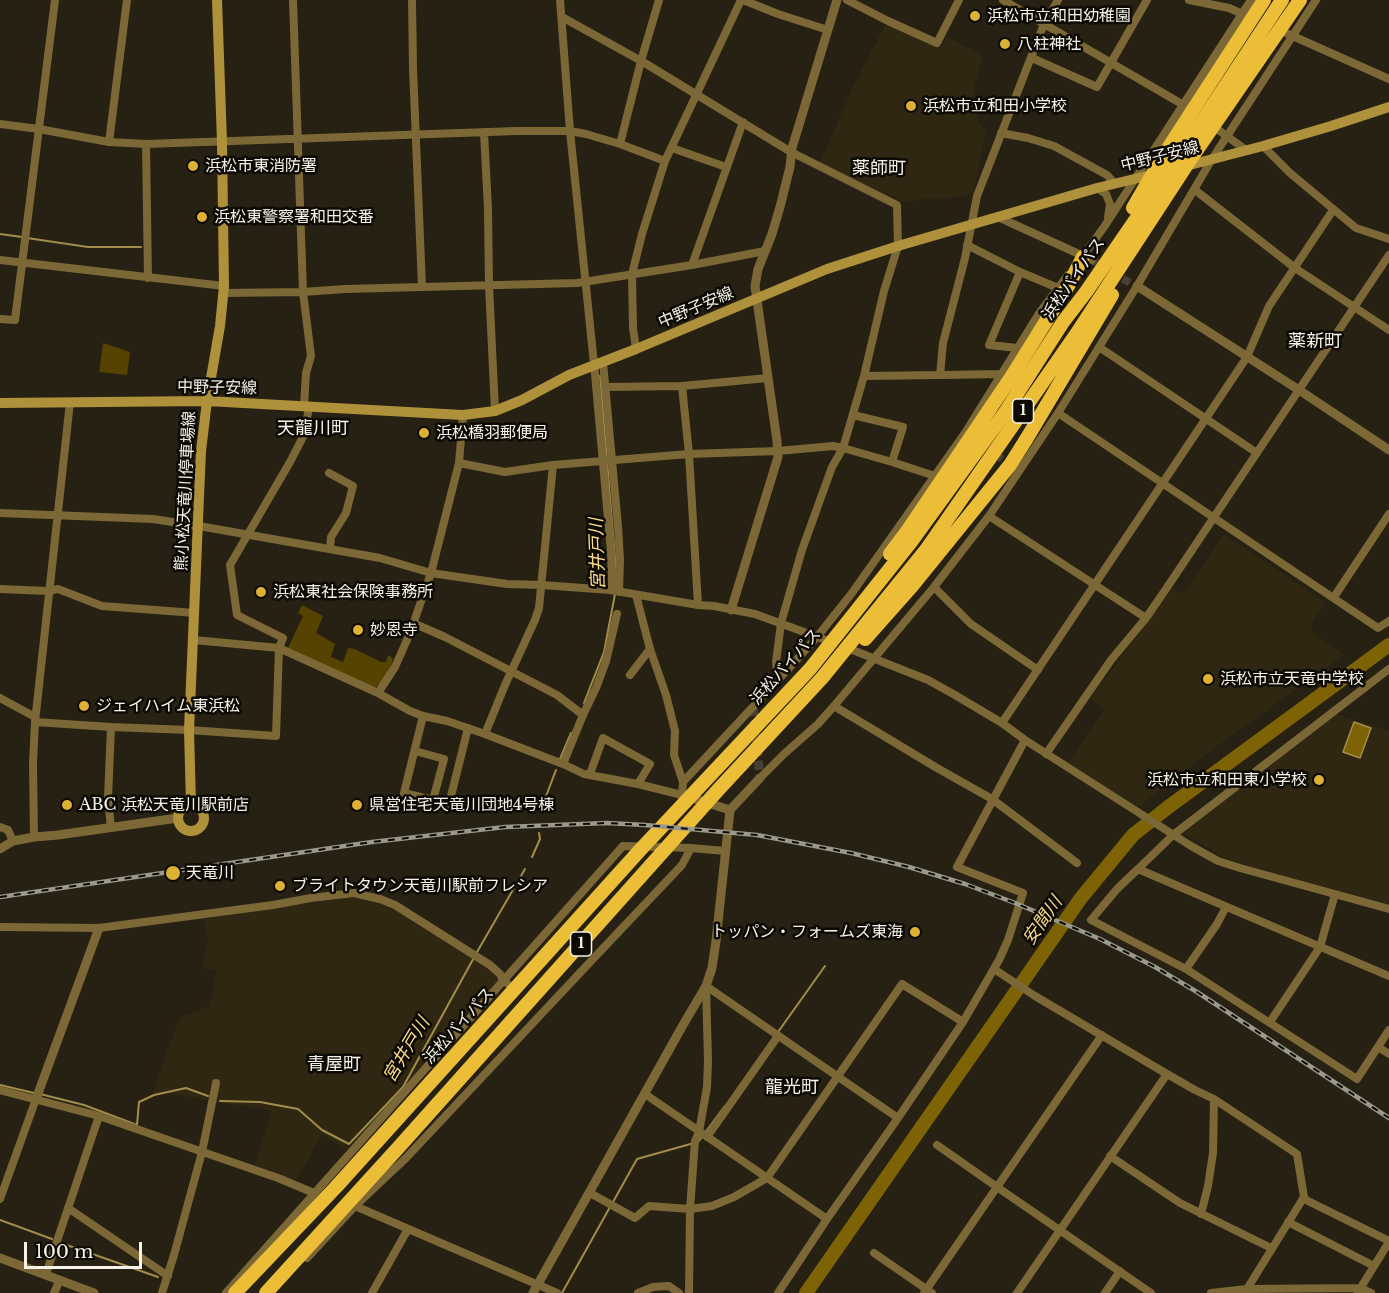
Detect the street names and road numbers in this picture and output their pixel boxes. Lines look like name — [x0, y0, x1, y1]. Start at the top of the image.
street label: 中野子安線 — [1119, 138, 1201, 176]
street label: 浜松バイパス — [1039, 234, 1109, 324]
street label: 中野子安線 — [655, 284, 737, 332]
street label: 中野子安線 — [177, 378, 257, 398]
road number: 1 — [1012, 399, 1034, 423]
street label: 熊小松天竜川停車場線 — [172, 411, 200, 571]
street label: 浜松バイパス — [747, 625, 825, 709]
road number: 1 — [570, 932, 592, 956]
street label: 浜松バイパス — [420, 984, 498, 1068]

